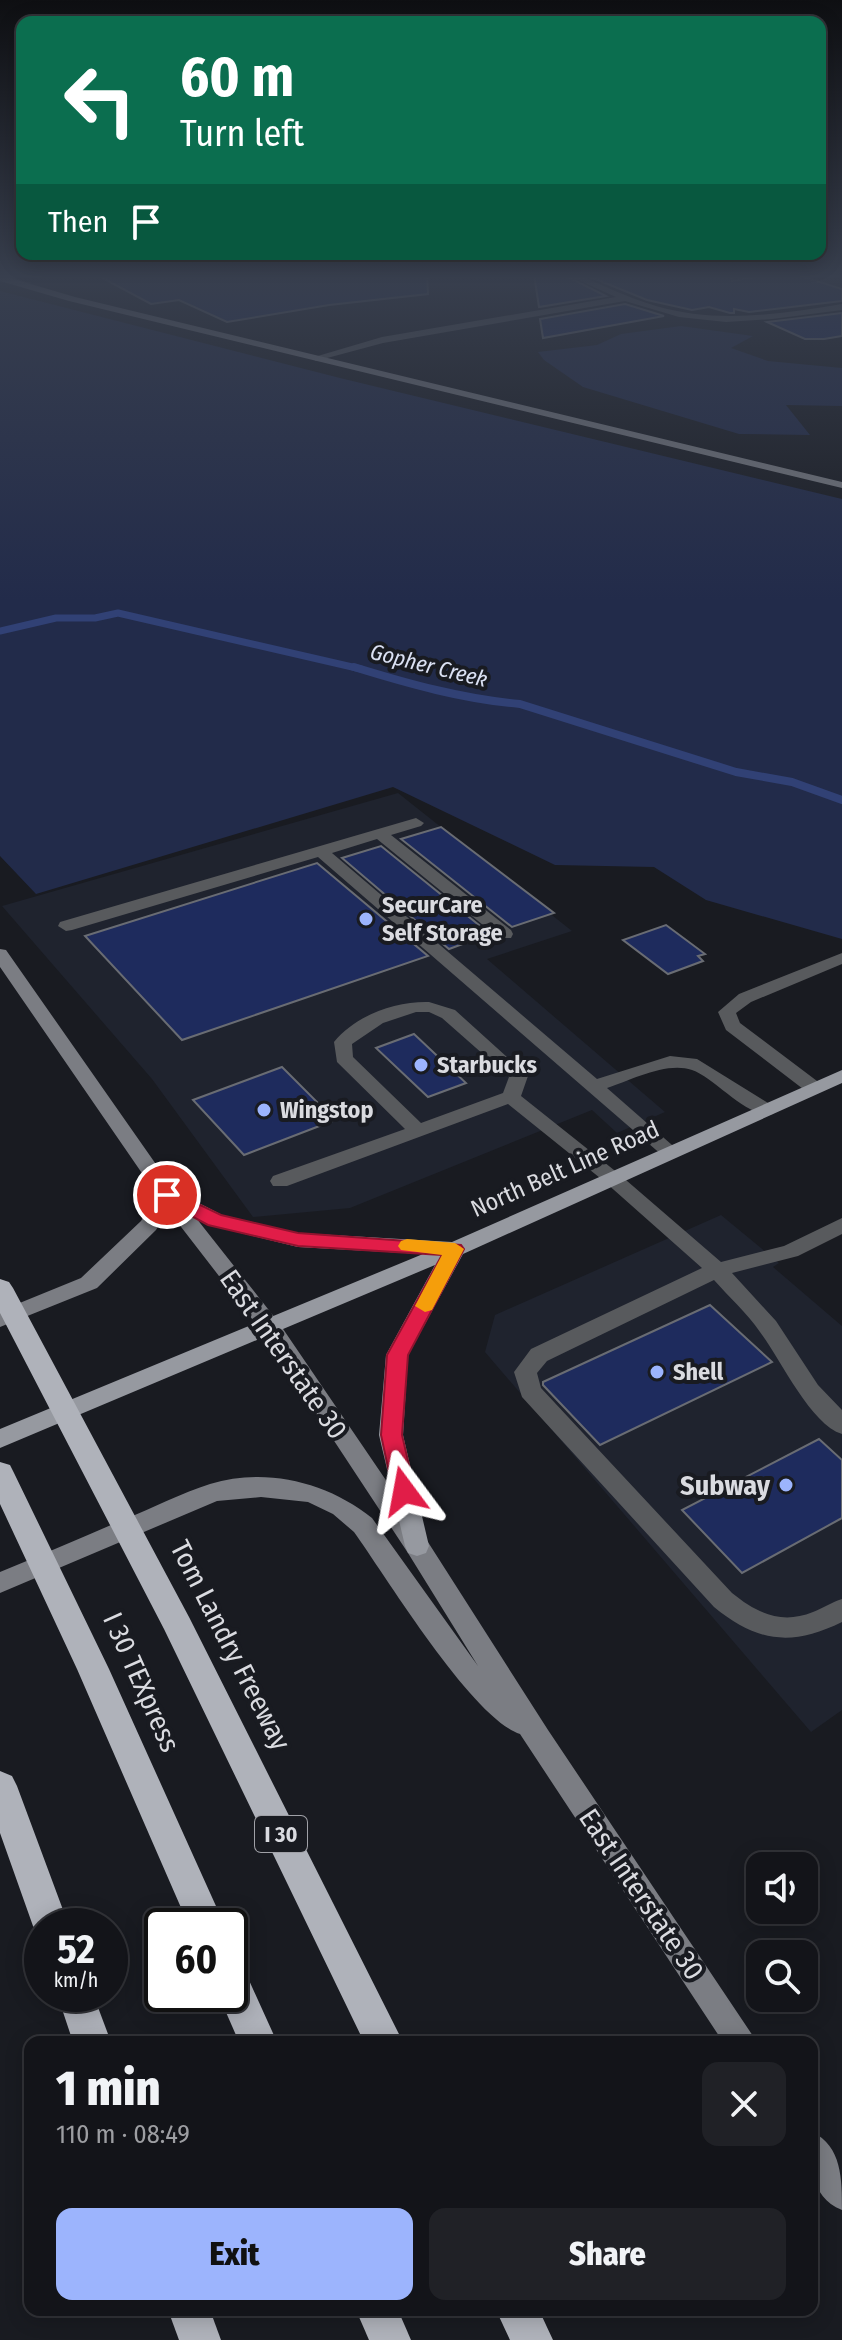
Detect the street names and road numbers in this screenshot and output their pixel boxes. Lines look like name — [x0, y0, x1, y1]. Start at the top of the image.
street label: North Belt Line Road — [467, 1115, 663, 1223]
street label: East Interstate 30 — [213, 1263, 354, 1445]
street label: Tom Landry Freeway — [164, 1535, 298, 1756]
street label: I 30 TEXpress — [96, 1608, 187, 1757]
street label: East Interstate 30 — [572, 1803, 711, 1986]
road number: I 30 — [255, 1816, 307, 1852]

